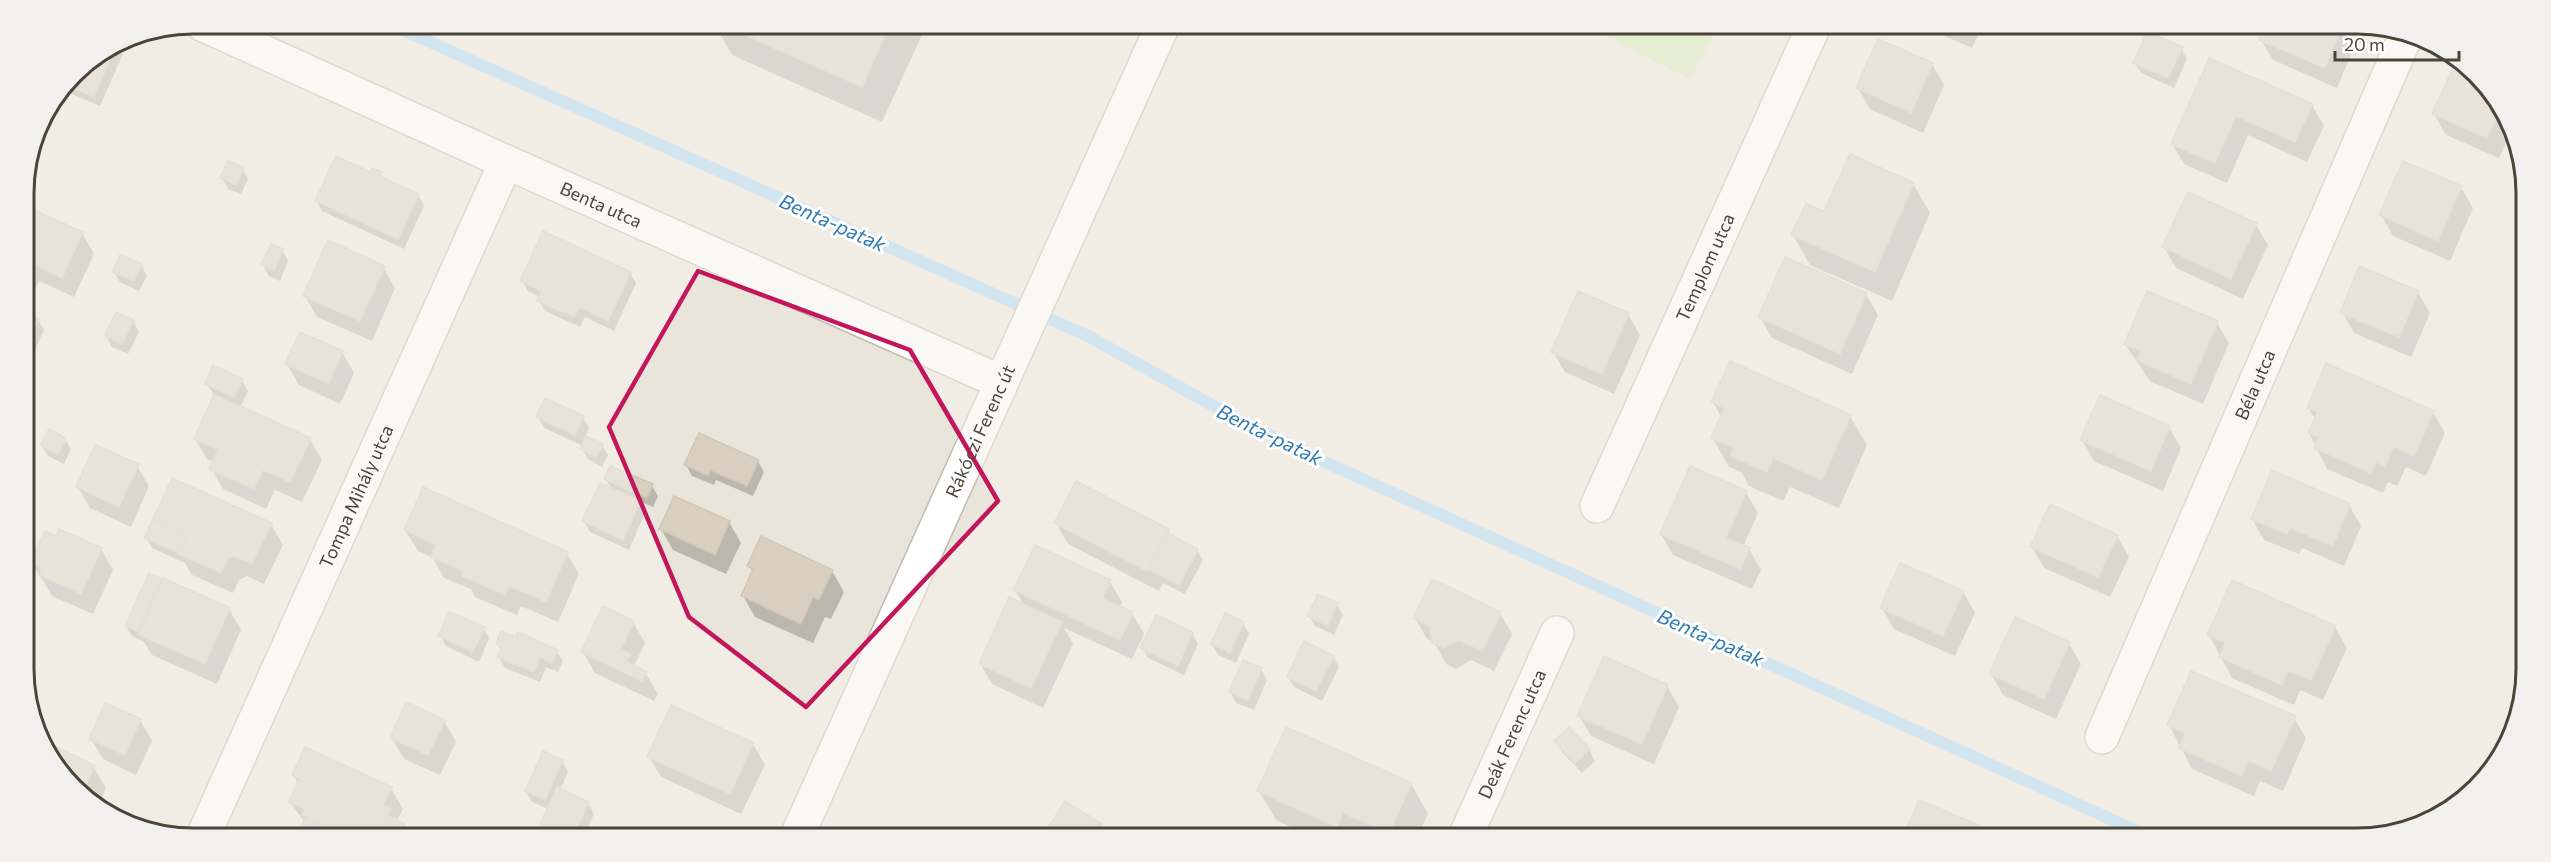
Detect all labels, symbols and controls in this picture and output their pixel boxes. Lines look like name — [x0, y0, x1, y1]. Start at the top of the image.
scale bar — [2335, 24, 2460, 62]
text: 20 m — [2344, 33, 2385, 55]
street label: Benta utca — [557, 177, 646, 232]
water label: Benta-patak — [776, 188, 891, 257]
street label: Templom utca — [1671, 210, 1739, 325]
street label: Béla utca — [2230, 346, 2279, 423]
street label: Rákóczi Ferenc út — [940, 361, 1019, 501]
water label: Benta-patak — [1214, 398, 1327, 470]
street label: Tompa Mihály utca — [314, 421, 398, 571]
water label: Benta-patak — [1654, 603, 1769, 672]
street label: Deák Ferenc utca — [1473, 666, 1550, 802]

